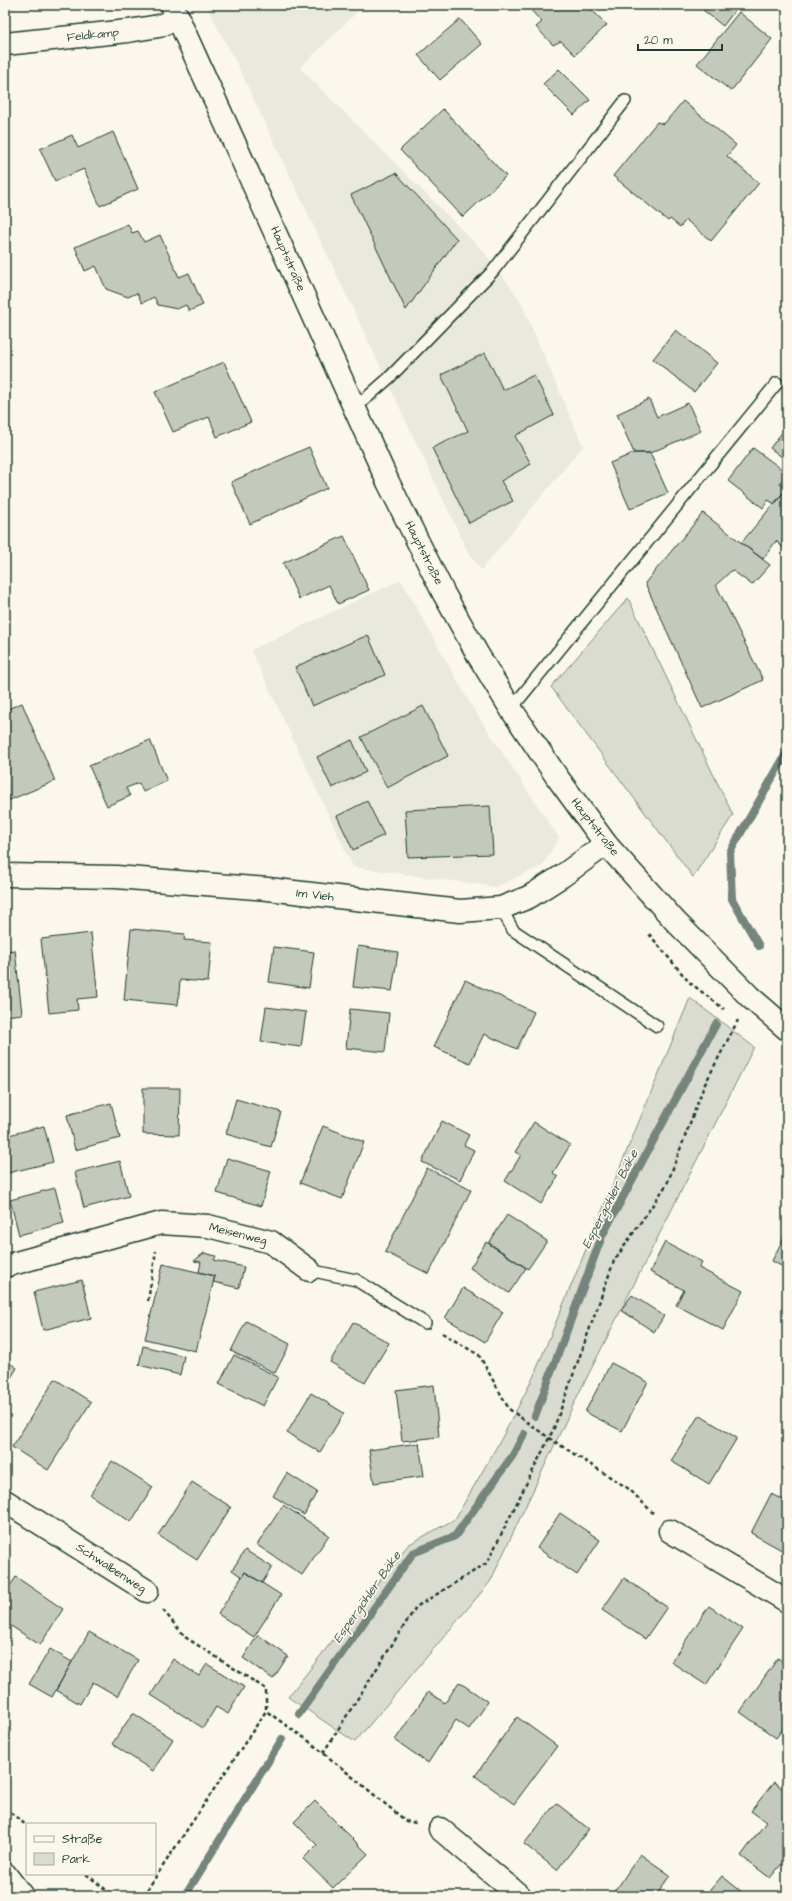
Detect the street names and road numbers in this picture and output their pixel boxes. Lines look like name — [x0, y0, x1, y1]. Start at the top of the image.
street label: Feldkamp — [66, 24, 120, 46]
street label: Hauptstraße — [266, 224, 310, 295]
street label: Hauptstraße — [401, 518, 448, 588]
street label: Hauptstraße — [567, 794, 623, 860]
street label: Im Vieh — [295, 884, 335, 906]
street label: Meisenweg — [207, 1219, 269, 1250]
street label: Schwalbenweg — [72, 1539, 149, 1598]

